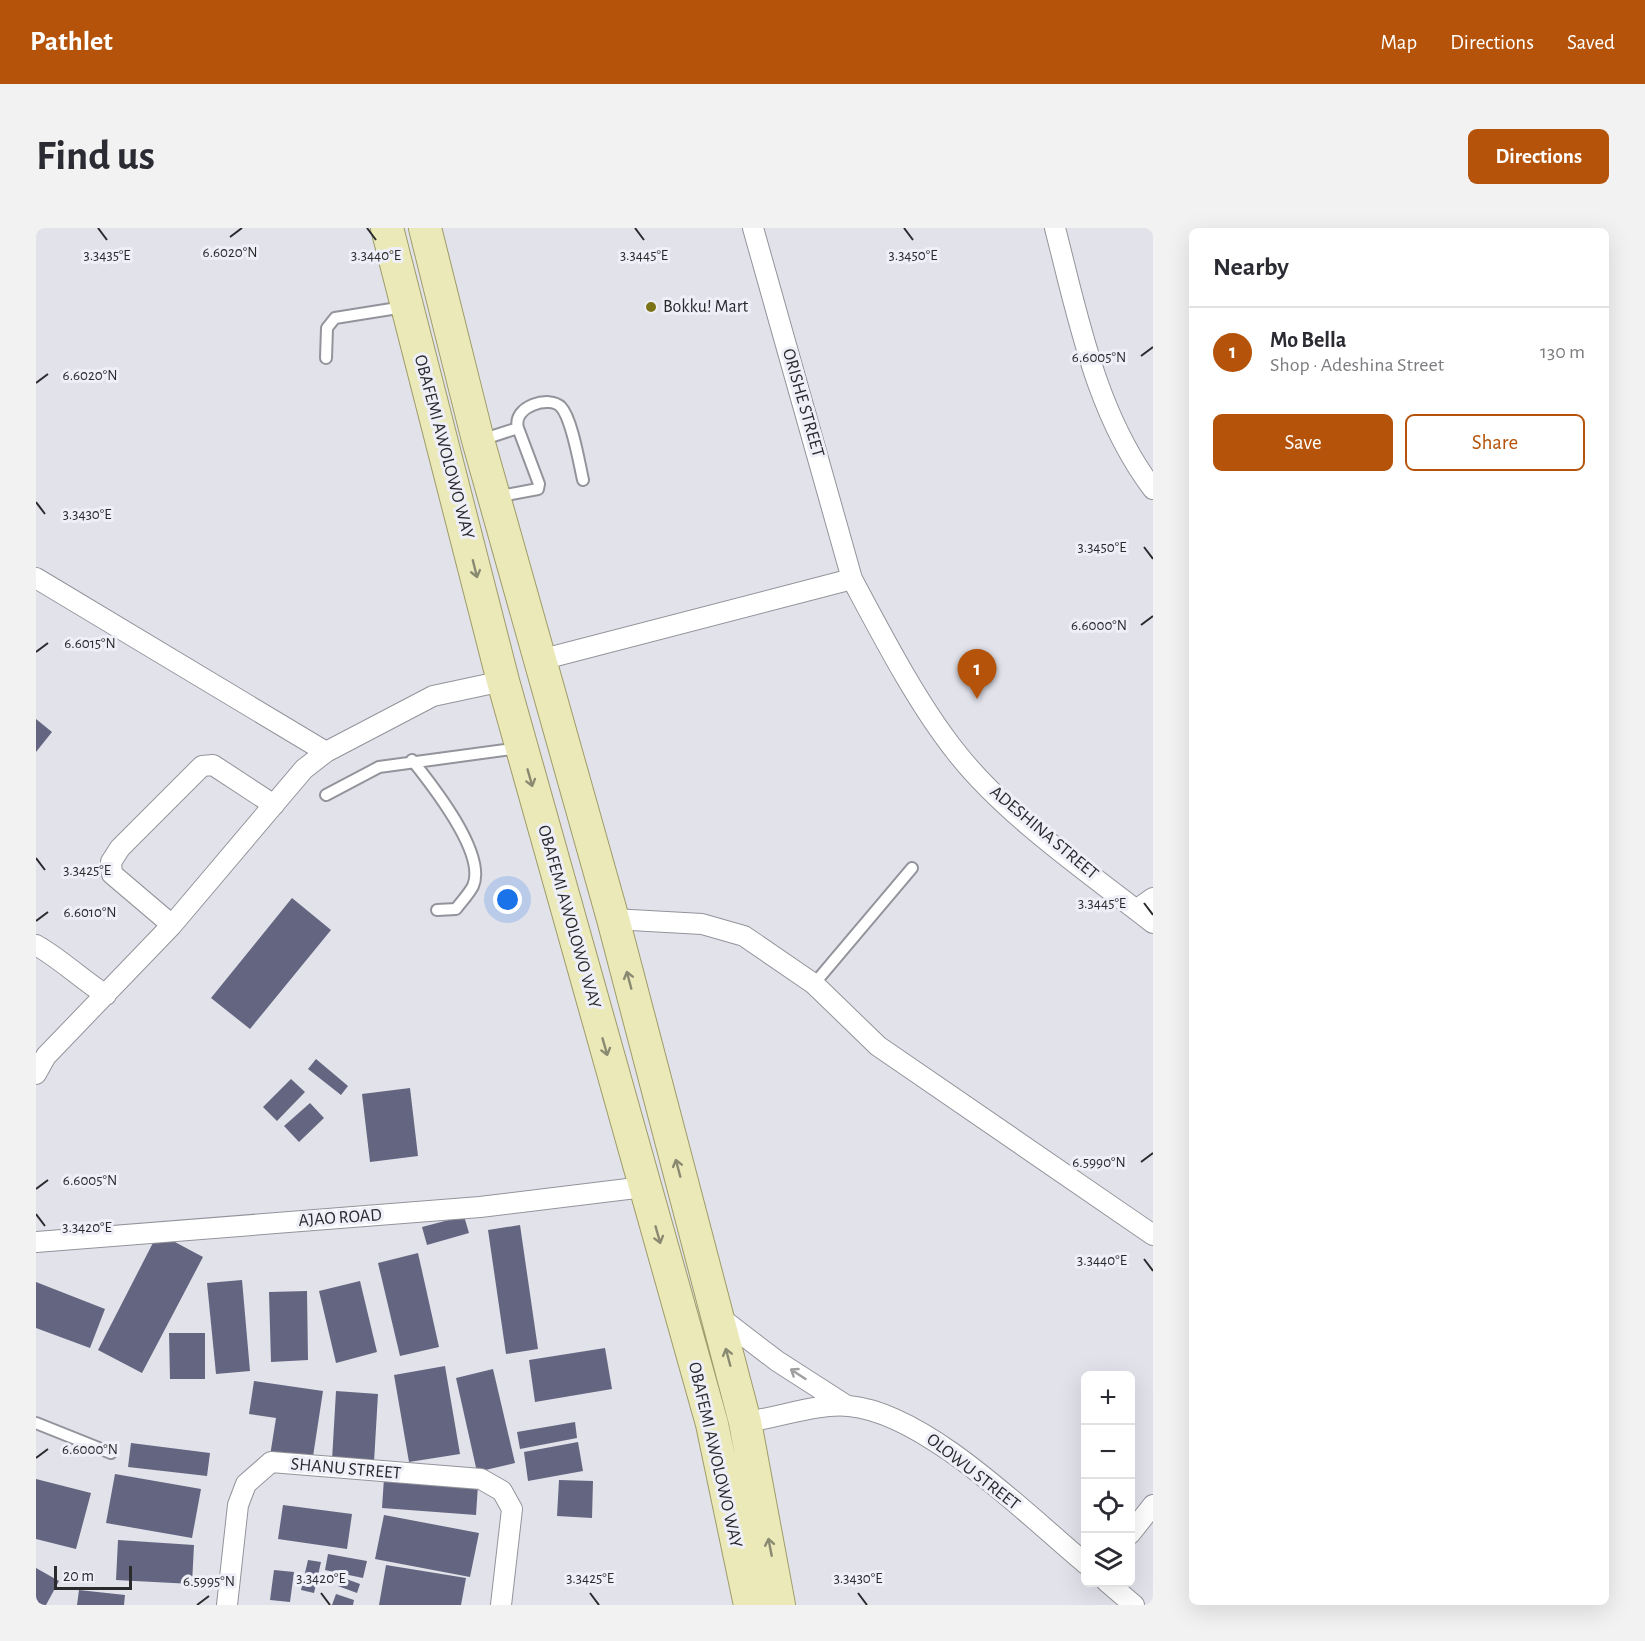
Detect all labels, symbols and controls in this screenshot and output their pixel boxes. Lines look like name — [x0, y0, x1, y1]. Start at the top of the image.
text: Pathlet — [30, 28, 113, 56]
text: Map — [1381, 32, 1417, 53]
text: Directions — [1450, 32, 1534, 53]
text: Saved — [1567, 32, 1615, 53]
button: Directions — [1468, 129, 1609, 184]
text: Find us — [36, 135, 155, 177]
text: 6.6020°N — [203, 245, 257, 260]
text: 3.3435°E — [83, 248, 131, 263]
text: 3.3440°E — [351, 248, 401, 263]
text: 3.3445°E — [620, 248, 668, 263]
text: 3.3450°E — [889, 248, 937, 263]
text: Nearby — [1213, 254, 1289, 280]
place label: Bokku! Mart — [663, 298, 748, 316]
marker: Bokku! Mart — [644, 300, 658, 314]
text: Mo Bella — [1270, 329, 1346, 351]
text: 1 — [1229, 342, 1236, 362]
text: 130 m — [1540, 342, 1585, 362]
street label: ORISHE STREET — [779, 347, 827, 459]
text: 6.6005°N — [1072, 350, 1126, 365]
street label: OBAFEMI AWOLOWO WAY — [411, 353, 477, 542]
text: Shop · Adeshina Street — [1270, 355, 1444, 375]
text: 6.6020°N — [63, 368, 117, 383]
button: Save — [1213, 414, 1393, 471]
button: Share — [1405, 414, 1585, 471]
text: 3.3430°E — [63, 507, 111, 522]
text: 3.3450°E — [1078, 540, 1126, 555]
one-way arrow — [470, 559, 482, 578]
text: 6.6000°N — [1071, 618, 1127, 633]
text: 6.6015°N — [64, 636, 116, 651]
pin: 1 — [958, 650, 996, 699]
one-way arrow — [525, 768, 537, 787]
street label: ADESHINA STREET — [986, 783, 1102, 883]
street label: OBAFEMI AWOLOWO WAY — [534, 823, 604, 1011]
text: 3.3425°E — [63, 863, 111, 878]
your location — [493, 885, 522, 914]
text: 3.3445°E — [1078, 896, 1126, 911]
text: 6.6010°N — [63, 905, 117, 920]
one-way arrow — [623, 971, 634, 990]
one-way arrow — [600, 1037, 611, 1056]
text: 6.5990°N — [1072, 1155, 1126, 1170]
one-way arrow — [672, 1159, 684, 1178]
text: 6.6005°N — [63, 1173, 117, 1188]
street label: AJAO ROAD — [298, 1206, 382, 1230]
text: 3.3420°E — [62, 1220, 112, 1235]
one-way arrow — [652, 1225, 664, 1244]
text: 3.3440°E — [1077, 1253, 1127, 1268]
one-way arrow — [721, 1348, 733, 1367]
street label: OBAFEMI AWOLOWO WAY — [685, 1360, 745, 1550]
one-way arrow — [790, 1368, 807, 1380]
map controls — [1081, 1371, 1135, 1587]
button: + — [1081, 1371, 1135, 1425]
button: − — [1081, 1425, 1135, 1479]
street label: OLOWU STREET — [923, 1430, 1023, 1514]
text: 6.6000°N — [62, 1442, 118, 1457]
street label: SHANU STREET — [290, 1455, 402, 1483]
button: locate — [1081, 1479, 1135, 1533]
button: layers — [1081, 1533, 1135, 1587]
one-way arrow — [764, 1538, 775, 1558]
scale bar — [54, 1563, 132, 1590]
text: 20 m — [63, 1568, 94, 1584]
text: 3.3420°E — [296, 1571, 346, 1586]
text: 3.3425°E — [566, 1571, 614, 1586]
text: 3.3430°E — [834, 1571, 882, 1586]
text: 6.5995°N — [183, 1574, 235, 1589]

